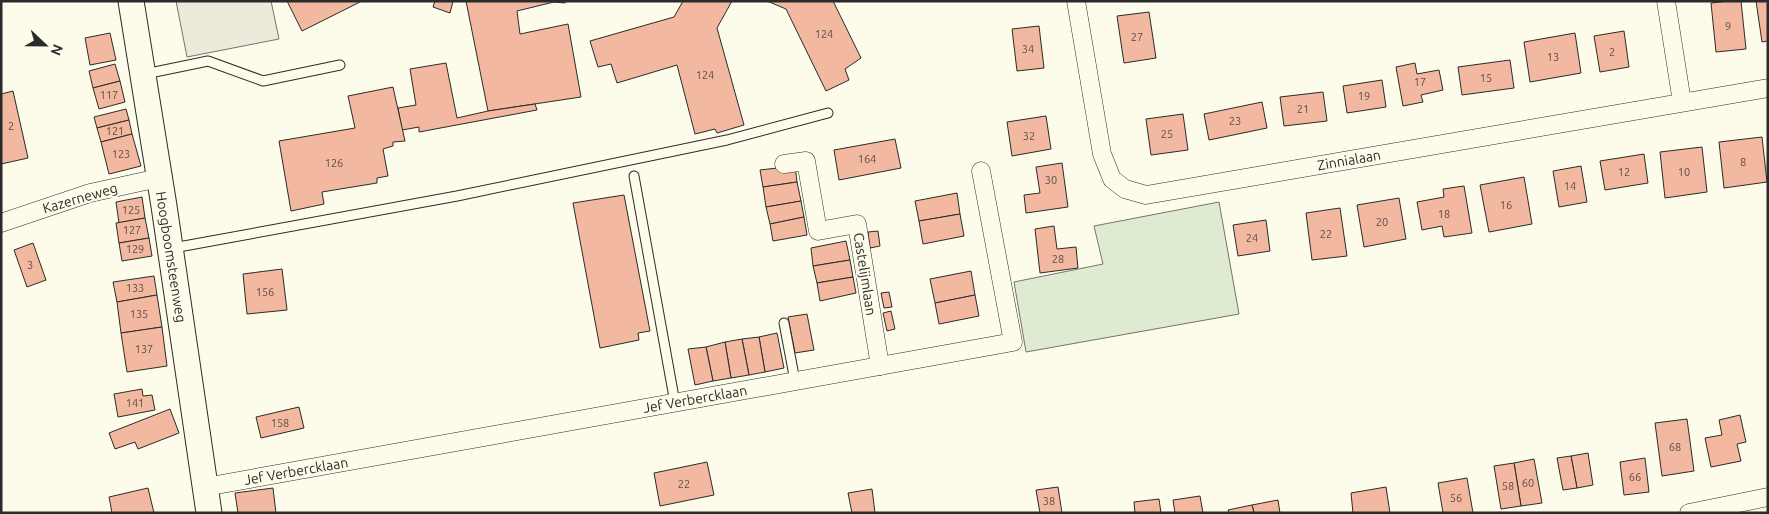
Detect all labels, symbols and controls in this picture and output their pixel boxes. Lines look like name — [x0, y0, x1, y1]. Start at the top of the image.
north arrow — [20, 20, 70, 70]
house number: 9 — [1725, 20, 1731, 32]
house number: 124 — [815, 28, 833, 40]
house number: 27 — [1131, 31, 1143, 43]
text: N — [48, 42, 66, 58]
house number: 34 — [1022, 43, 1034, 55]
house number: 2 — [1609, 46, 1615, 58]
house number: 13 — [1547, 51, 1559, 63]
house number: 124 — [696, 69, 714, 81]
house number: 15 — [1480, 72, 1492, 84]
house number: 17 — [1414, 76, 1426, 88]
house number: 117 — [100, 89, 118, 101]
house number: 19 — [1358, 90, 1370, 102]
house number: 21 — [1297, 103, 1309, 115]
house number: 23 — [1229, 115, 1241, 127]
house number: 2 — [8, 120, 14, 132]
house number: 121 — [106, 125, 124, 137]
house number: 25 — [1161, 128, 1173, 140]
house number: 32 — [1023, 130, 1035, 142]
street label: Zinnialaan — [1316, 147, 1382, 173]
house number: 123 — [112, 148, 130, 160]
house number: 164 — [858, 153, 876, 165]
house number: 8 — [1740, 156, 1746, 168]
house number: 126 — [325, 157, 343, 169]
house number: 12 — [1618, 166, 1630, 178]
house number: 10 — [1678, 166, 1690, 178]
house number: 30 — [1045, 174, 1057, 186]
street label: Kazerneweg — [41, 180, 119, 216]
house number: 14 — [1564, 180, 1576, 192]
street label: Hoogboomsteenweg — [153, 190, 189, 324]
house number: 16 — [1500, 199, 1512, 211]
house number: 125 — [122, 204, 140, 216]
house number: 18 — [1438, 208, 1450, 220]
house number: 20 — [1376, 216, 1388, 228]
house number: 127 — [123, 224, 141, 236]
house number: 22 — [1320, 228, 1332, 240]
street label: Castelijmlaan — [851, 231, 879, 317]
house number: 24 — [1246, 232, 1258, 244]
house number: 129 — [126, 243, 144, 255]
house number: 28 — [1052, 253, 1064, 265]
house number: 3 — [27, 259, 33, 271]
house number: 133 — [126, 282, 144, 294]
house number: 156 — [256, 286, 274, 298]
house number: 135 — [130, 308, 148, 320]
house number: 137 — [135, 343, 153, 355]
street label: Jef Verbercklaan — [642, 382, 748, 416]
house number: 141 — [126, 397, 144, 409]
house number: 158 — [271, 417, 289, 429]
house number: 68 — [1669, 441, 1681, 453]
street label: Jef Verbercklaan — [243, 454, 349, 488]
house number: 66 — [1629, 471, 1641, 483]
house number: 60 — [1522, 477, 1534, 489]
house number: 22 — [678, 478, 690, 490]
house number: 58 — [1502, 480, 1514, 492]
house number: 56 — [1450, 492, 1462, 504]
house number: 38 — [1043, 495, 1055, 507]

